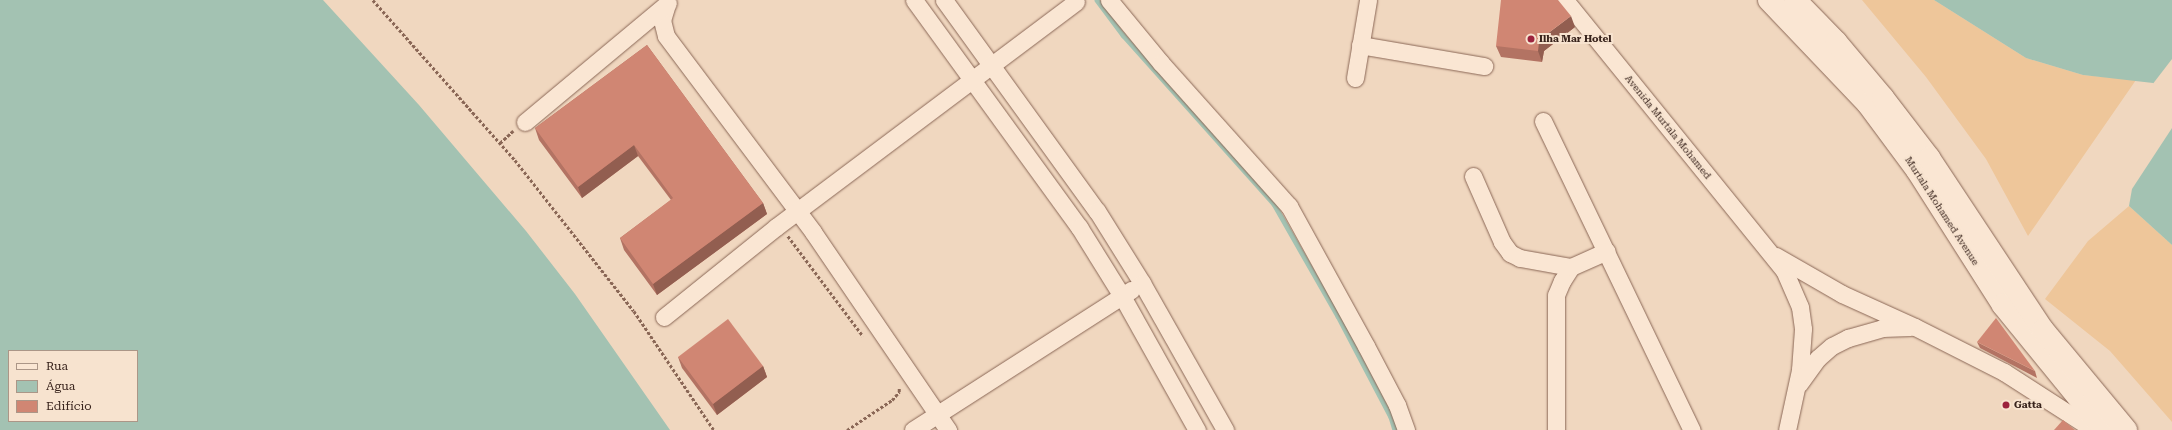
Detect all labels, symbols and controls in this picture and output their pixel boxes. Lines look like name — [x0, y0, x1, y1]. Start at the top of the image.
place label: Ilha Mar Hotel — [1539, 33, 1612, 45]
marker: Ilha Mar Hotel — [1526, 34, 1536, 44]
street label: Avenida Murtala Mohamed — [1622, 73, 1714, 181]
street label: Murtala Mohamed Avenue — [1902, 154, 1982, 268]
legend — [8, 350, 138, 422]
text: Rua — [46, 359, 68, 373]
text: Água — [46, 379, 75, 393]
text: Edifício — [46, 399, 92, 413]
place label: Gatta — [2014, 399, 2042, 411]
marker: Gatta — [2001, 400, 2011, 410]

